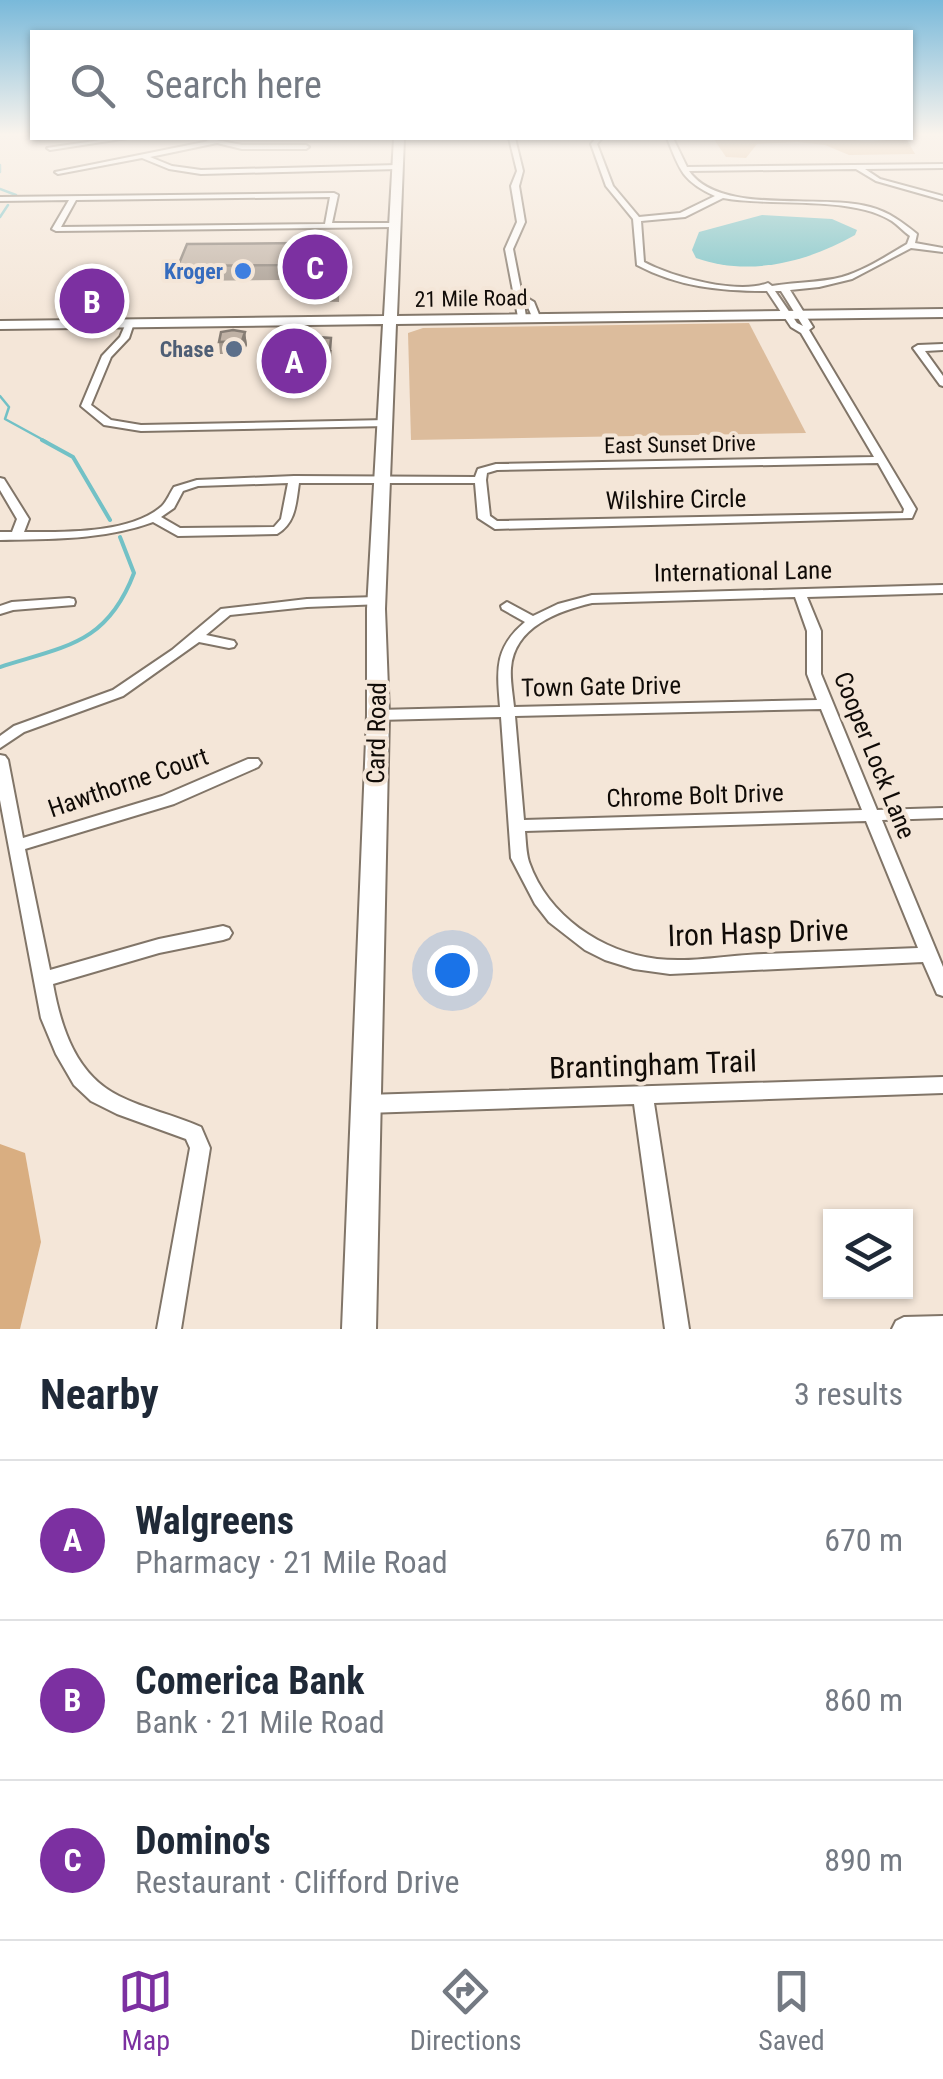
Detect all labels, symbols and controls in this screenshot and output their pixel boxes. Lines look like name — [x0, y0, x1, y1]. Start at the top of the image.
search box — [30, 30, 913, 140]
icon: search — [65, 58, 120, 113]
text: Search here — [145, 63, 322, 107]
pin: C — [282, 230, 348, 304]
place label: Kroger — [164, 259, 223, 284]
marker: Kroger — [232, 260, 254, 282]
pin: B — [59, 264, 124, 338]
street label: 21 Mile Road — [414, 285, 528, 312]
pin: A — [262, 324, 326, 398]
place label: Chase — [160, 337, 214, 362]
marker: Chase — [223, 338, 245, 360]
street label: East Sunset Drive — [604, 431, 756, 458]
street label: Wilshire Circle — [605, 484, 747, 515]
street label: International Lane — [654, 555, 832, 588]
street label: Cooper Lock Lane — [828, 668, 921, 843]
street label: Town Gate Drive — [521, 671, 681, 702]
street label: Card Road — [361, 682, 392, 784]
street label: Hawthorne Court — [44, 742, 212, 823]
street label: Chrome Bolt Drive — [606, 778, 784, 813]
street label: Iron Hasp Drive — [667, 912, 849, 953]
your location — [427, 945, 478, 996]
street label: Brantingham Trail — [548, 1043, 757, 1086]
map controls — [823, 1209, 913, 1299]
button: layers — [823, 1209, 913, 1299]
text: Nearby — [40, 1370, 159, 1419]
text: 3 results — [794, 1375, 903, 1413]
text: Walgreens — [135, 1499, 294, 1543]
text: A — [63, 1521, 82, 1559]
text: 670 m — [824, 1521, 903, 1559]
text: Pharmacy · 21 Mile Road — [135, 1543, 448, 1581]
text: Comerica Bank — [135, 1659, 364, 1703]
text: B — [64, 1681, 81, 1719]
text: 860 m — [824, 1681, 903, 1719]
text: Bank · 21 Mile Road — [135, 1703, 385, 1741]
text: Domino's — [135, 1819, 271, 1863]
text: C — [63, 1841, 82, 1879]
text: 890 m — [824, 1841, 903, 1879]
text: Restaurant · Clifford Drive — [135, 1863, 459, 1901]
tab: Map — [118, 1964, 173, 2057]
tab: Directions — [410, 1964, 522, 2057]
tab: Saved — [758, 1964, 825, 2057]

